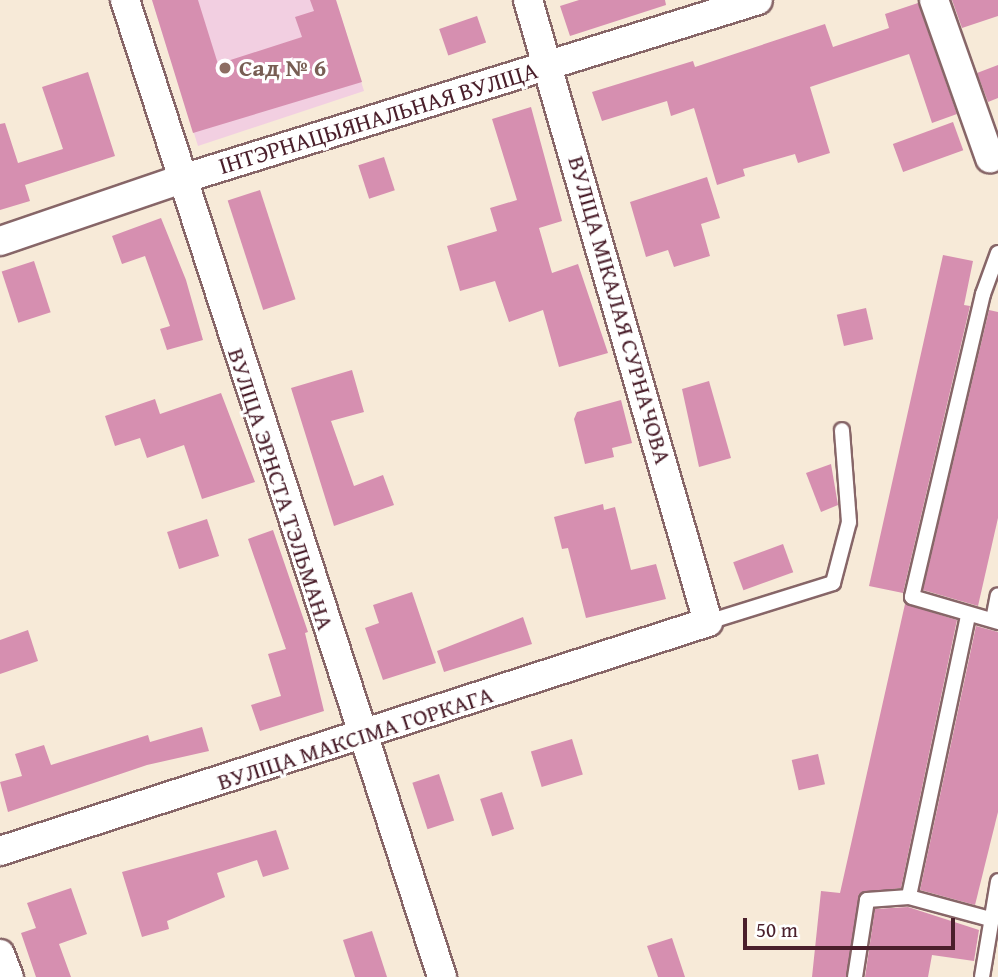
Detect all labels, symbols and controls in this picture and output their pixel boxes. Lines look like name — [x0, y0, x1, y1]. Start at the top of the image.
place label: Сад № 6 — [239, 54, 326, 82]
street label: ІНТЭРНАЦЫЯНАЛЬНАЯ ВУЛІЦА — [215, 56, 541, 180]
marker: Сад № 6 — [217, 60, 233, 76]
street label: ВУЛІЦА МІКАЛАЯ СУРНАЧОВА — [562, 153, 678, 467]
street label: ВУЛІЦА ЭРНСТА ТЭЛЬМАНА — [222, 344, 340, 634]
street label: ВУЛІЦА МАКСІМА ГОРКАГА — [214, 680, 496, 796]
scale bar — [746, 904, 958, 948]
text: 50 m — [756, 914, 798, 945]

